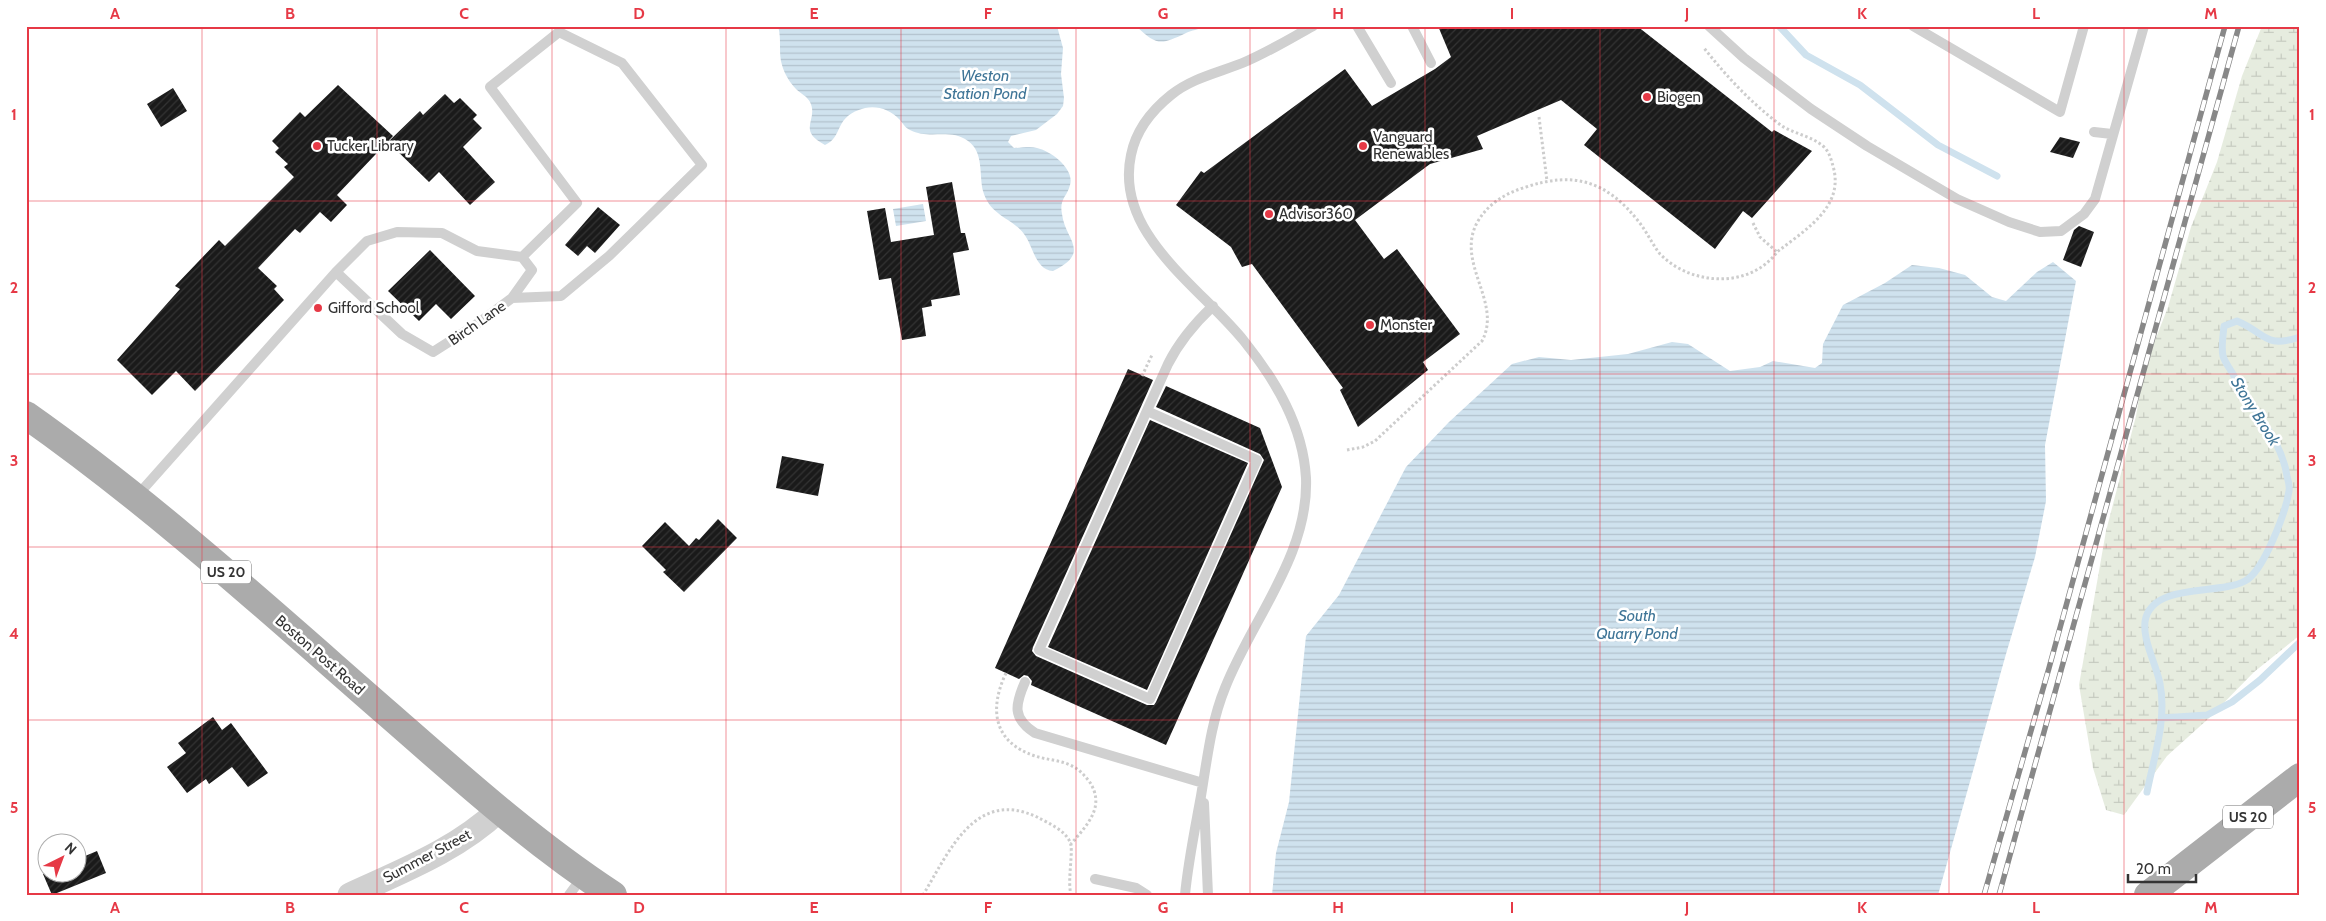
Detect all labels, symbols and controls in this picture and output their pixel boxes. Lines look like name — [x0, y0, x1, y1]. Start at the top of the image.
text: A — [110, 4, 120, 23]
text: B — [285, 4, 295, 23]
text: C — [459, 4, 469, 23]
text: D — [633, 4, 645, 23]
text: E — [809, 4, 819, 23]
text: F — [984, 4, 993, 23]
text: G — [1158, 4, 1168, 23]
text: H — [1332, 4, 1344, 23]
text: I — [1510, 4, 1514, 23]
text: J — [1684, 4, 1689, 23]
text: K — [1857, 4, 1867, 23]
text: L — [2032, 4, 2040, 23]
text: M — [2204, 4, 2218, 23]
water label: Weston Station Pond — [943, 66, 1027, 103]
place label: Biogen — [1657, 88, 1701, 106]
marker: Biogen — [1641, 91, 1653, 103]
text: 1 — [11, 105, 17, 124]
text: 1 — [2309, 105, 2315, 124]
place label: Vanguard Renewables — [1373, 128, 1449, 163]
place label: Tucker Library — [327, 137, 414, 155]
marker: Tucker Library — [311, 140, 323, 152]
marker: Vanguard Renewables — [1357, 140, 1369, 152]
place label: Advisor360 — [1279, 205, 1353, 223]
marker: Advisor360 — [1263, 208, 1275, 220]
text: 2 — [10, 278, 18, 297]
text: 2 — [2308, 278, 2316, 297]
street label: Birch Lane — [445, 297, 509, 349]
place label: Gifford School — [328, 299, 420, 317]
marker: Gifford School — [312, 302, 324, 314]
place label: Monster — [1380, 316, 1433, 334]
marker: Monster — [1364, 319, 1376, 331]
water label: Stony Brook — [2227, 373, 2285, 450]
text: 3 — [10, 451, 18, 470]
text: 3 — [2308, 451, 2316, 470]
road number: US 20 — [201, 560, 251, 584]
water label: South Quarry Pond — [1596, 606, 1678, 643]
street label: Boston Post Road — [272, 611, 368, 699]
text: 4 — [9, 624, 19, 643]
text: 4 — [2307, 624, 2317, 643]
text: 5 — [10, 798, 18, 817]
text: 5 — [2308, 798, 2316, 817]
road number: US 20 — [2223, 806, 2273, 829]
street label: Summer Street — [380, 825, 474, 887]
north arrow — [38, 834, 88, 884]
text: N — [61, 838, 80, 858]
scale bar — [2128, 851, 2196, 883]
text: 20 m — [2136, 860, 2171, 878]
text: A — [110, 898, 120, 917]
text: B — [285, 898, 295, 917]
text: C — [459, 898, 469, 917]
text: D — [633, 898, 645, 917]
text: E — [809, 898, 819, 917]
text: F — [984, 898, 993, 917]
text: G — [1158, 898, 1168, 917]
text: H — [1332, 898, 1344, 917]
text: I — [1510, 898, 1514, 917]
text: J — [1684, 898, 1689, 917]
text: K — [1857, 898, 1867, 917]
text: L — [2032, 898, 2040, 917]
text: M — [2204, 898, 2218, 917]

